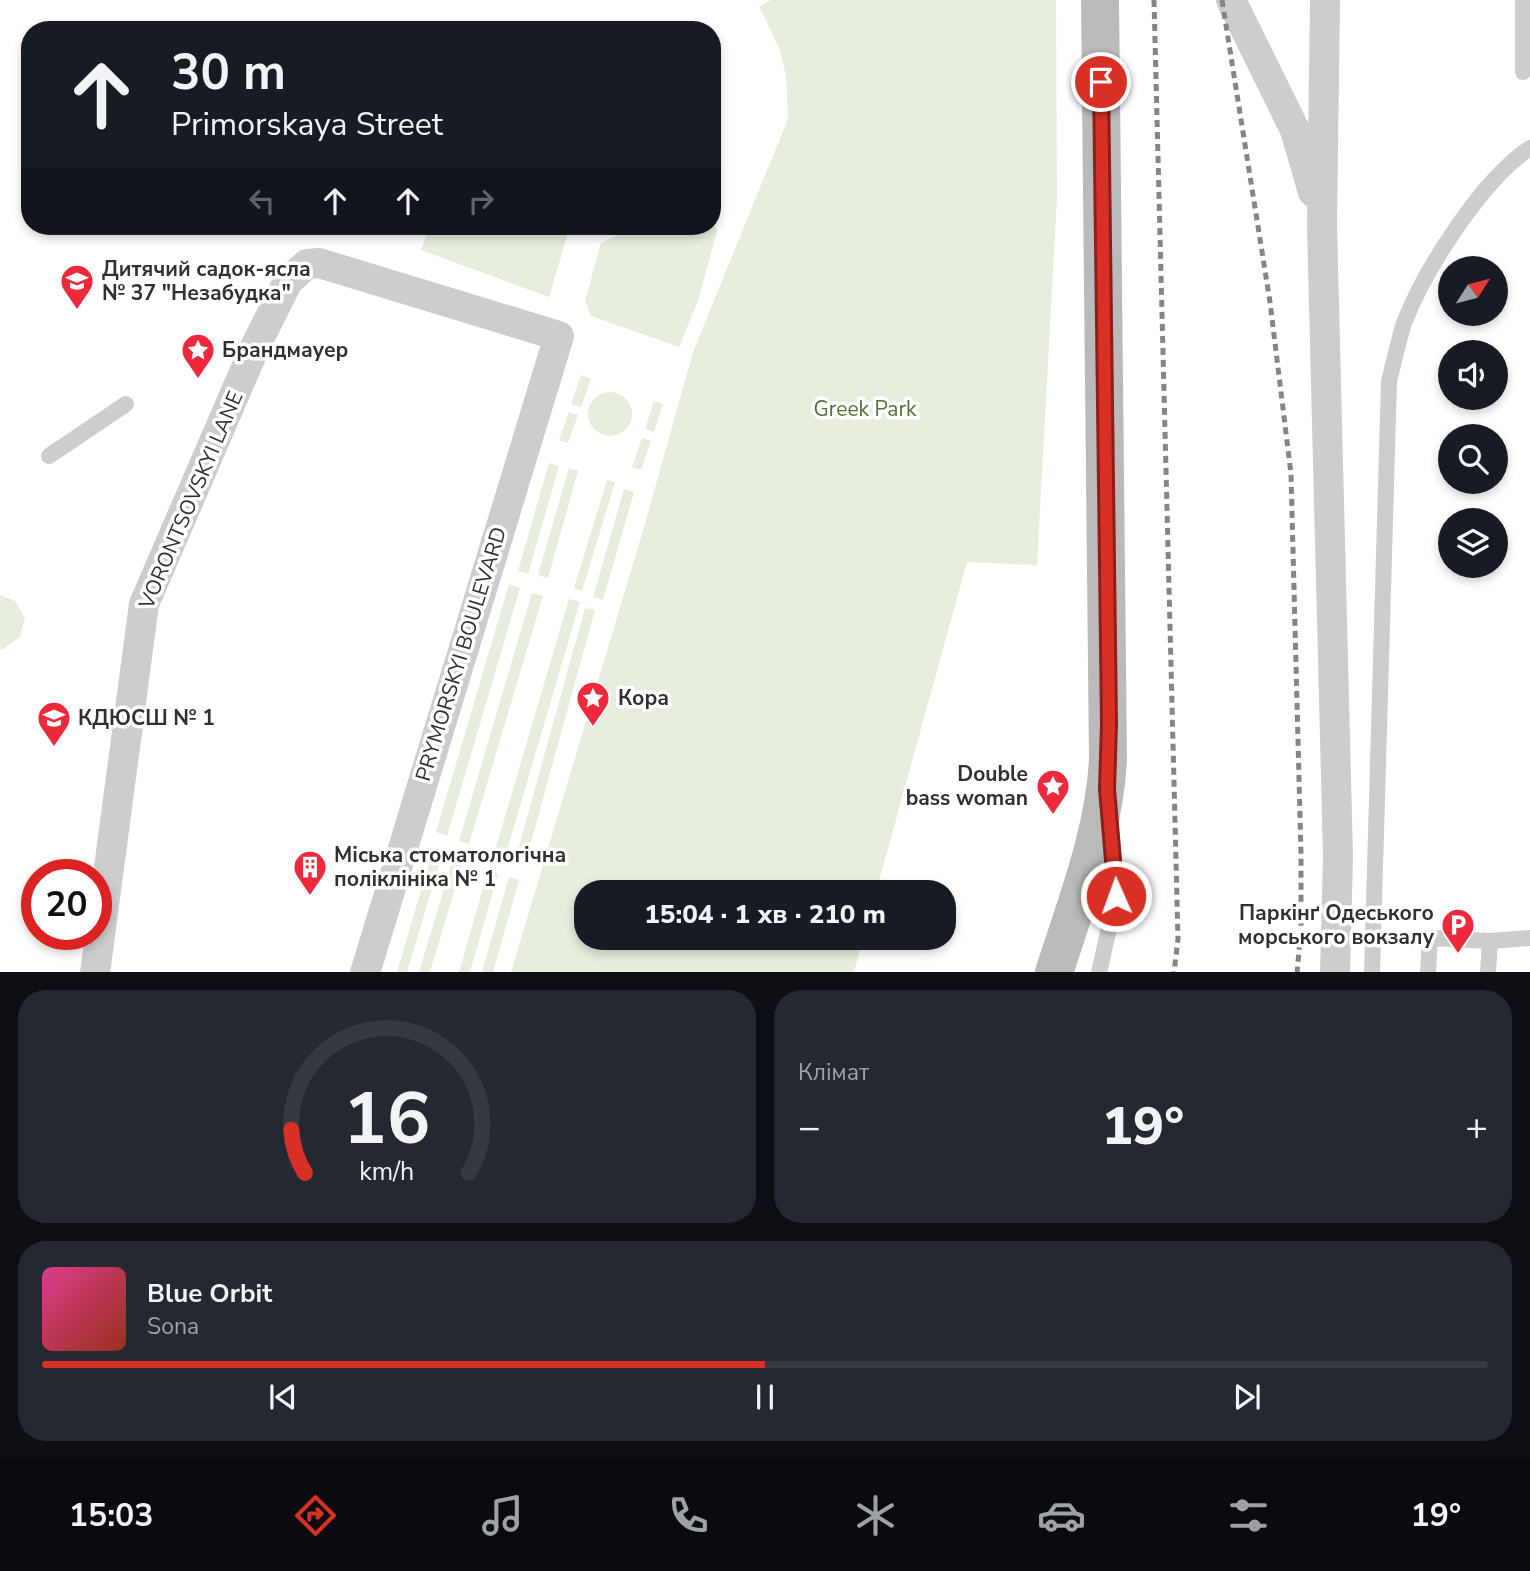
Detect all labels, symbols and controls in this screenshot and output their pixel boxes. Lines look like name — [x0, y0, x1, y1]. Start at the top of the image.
text: 30 m — [171, 39, 286, 106]
icon: ahead — [56, 49, 147, 140]
pin — [1071, 52, 1131, 112]
icon: arrive — [1082, 63, 1120, 101]
text: Primorskaya Street — [171, 103, 443, 146]
icon: left — [243, 182, 281, 220]
icon: ahead — [316, 182, 354, 220]
icon: ahead — [389, 182, 427, 220]
icon: right — [462, 182, 500, 220]
place label: Дитячий садок-ясла № 37 "Незабудка" — [102, 255, 311, 307]
north arrow — [1438, 256, 1508, 326]
map controls — [1438, 256, 1508, 578]
school or university icon: Дитячий садок-ясла № 37 "Незабудка" — [58, 262, 96, 311]
place icon: Брандмауер — [179, 331, 217, 380]
place label: Брандмауер — [222, 336, 348, 364]
button: sound — [1438, 340, 1508, 410]
street label: VORONTSOVSKYI LANE — [132, 387, 250, 614]
park label: Greek Park — [814, 395, 917, 423]
button: search — [1438, 424, 1508, 494]
button: layers — [1438, 508, 1508, 578]
street label: PRYMORSKYI BOULEVARD — [409, 523, 513, 785]
place icon: Кора — [574, 679, 612, 728]
place label: Кора — [618, 684, 669, 712]
school or university icon: КДЮСШ № 1 — [35, 699, 73, 748]
place label: КДЮСШ № 1 — [78, 704, 215, 732]
place label: Double bass woman — [906, 760, 1028, 812]
place icon: Double bass woman — [1034, 767, 1072, 816]
place label: Міська стоматологічна поліклініка № 1 — [334, 841, 566, 893]
building icon: Міська стоматологічна поліклініка № 1 — [291, 848, 329, 897]
speed limit sign: 20 — [21, 859, 112, 950]
position arrow — [1079, 859, 1153, 933]
text: 15:04 · 1 хв · 210 m — [644, 897, 886, 932]
place label: Паркінґ Одеського морського вокзалу — [1238, 899, 1435, 951]
parking icon: Паркінґ Одеського морського вокзалу — [1439, 906, 1477, 955]
text: Клімат — [798, 1057, 869, 1088]
text: 16 — [343, 1069, 431, 1169]
text: 19° — [1102, 1091, 1184, 1162]
text: − — [798, 1102, 821, 1153]
text: + — [1465, 1102, 1488, 1153]
text: km/h — [359, 1154, 415, 1188]
text: Blue Orbit — [147, 1276, 272, 1311]
text: Sona — [147, 1311, 199, 1342]
icon: previous — [264, 1378, 302, 1416]
icon: pause — [746, 1378, 784, 1416]
icon: next — [1228, 1378, 1266, 1416]
icon: directions — [291, 1491, 340, 1540]
icon: music — [478, 1491, 527, 1540]
icon: phone — [664, 1491, 713, 1540]
icon: climate — [851, 1491, 900, 1540]
icon: car — [1037, 1491, 1086, 1540]
icon: filters — [1224, 1491, 1273, 1540]
text: 15:03 — [69, 1494, 154, 1537]
text: 19° — [1411, 1494, 1461, 1537]

